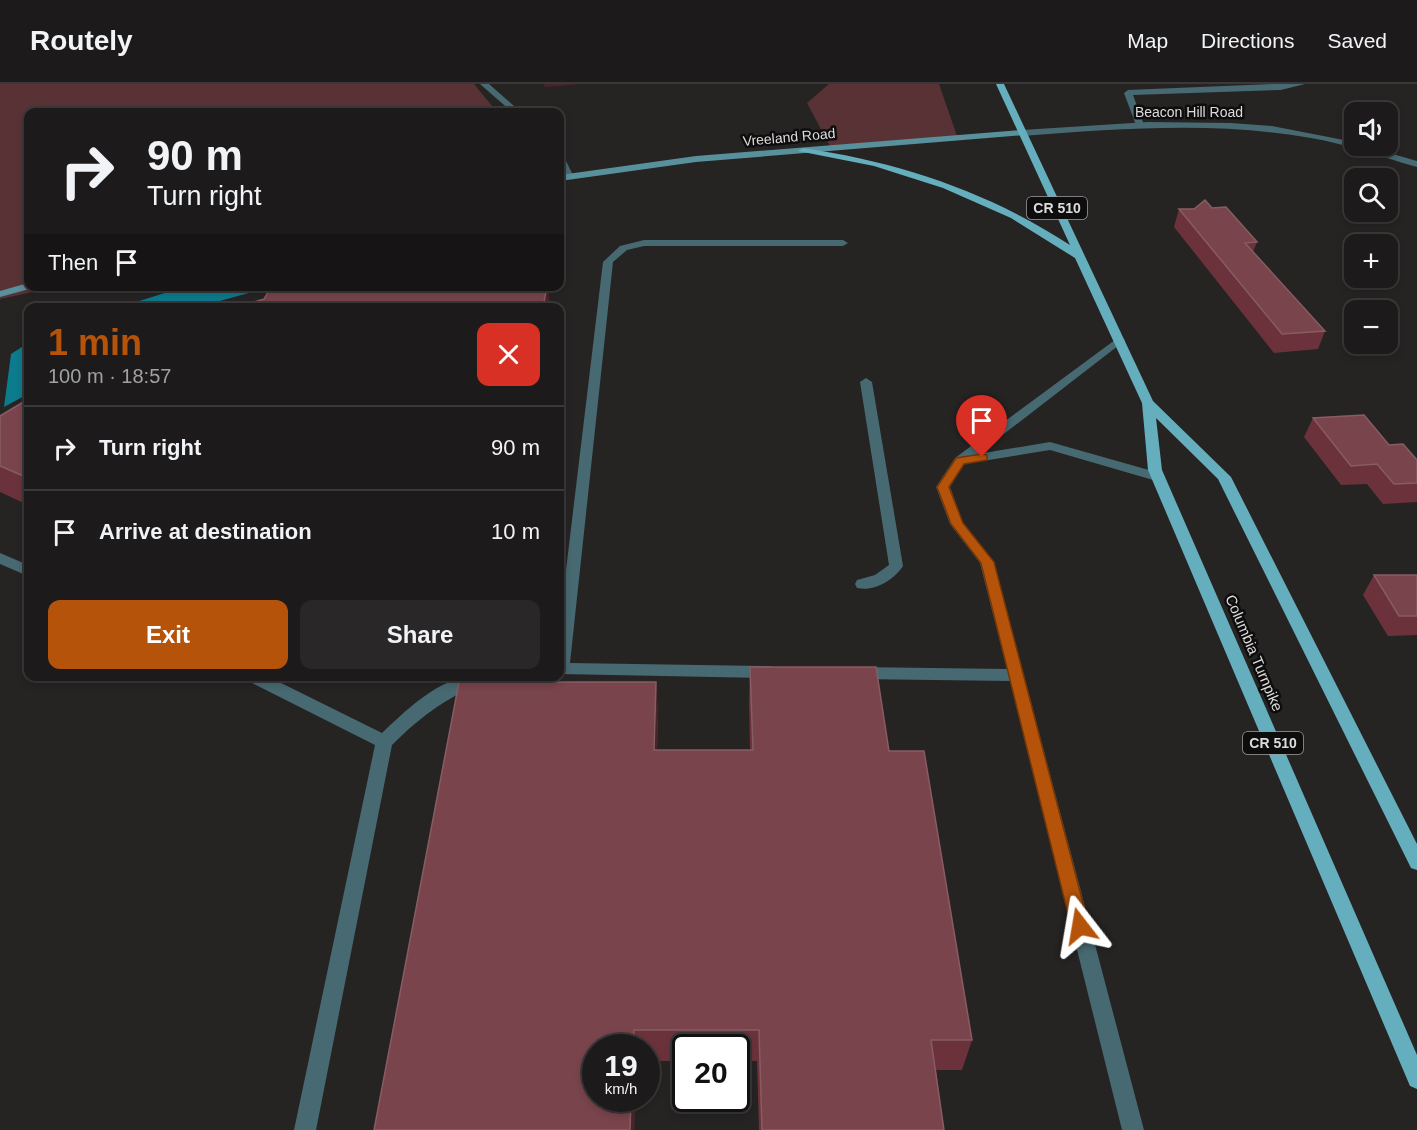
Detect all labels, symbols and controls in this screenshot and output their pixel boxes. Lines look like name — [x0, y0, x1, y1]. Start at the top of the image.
text: Routely — [30, 25, 133, 56]
text: Map — [1127, 29, 1168, 52]
text: Directions — [1201, 29, 1294, 52]
text: Saved — [1327, 29, 1387, 52]
map controls — [1344, 102, 1398, 354]
button: sound — [1344, 102, 1398, 156]
street label: Beacon Hill Road — [1135, 104, 1243, 120]
street label: Vreeland Road — [742, 125, 836, 149]
icon: right — [48, 132, 126, 210]
text: 90 m — [147, 132, 243, 179]
button: search — [1344, 168, 1398, 222]
text: Turn right — [147, 181, 262, 211]
road number: CR 510 — [1027, 197, 1087, 219]
button: + — [1344, 234, 1398, 288]
icon: arrive — [110, 246, 143, 279]
text: Then — [48, 250, 98, 275]
button: − — [1344, 300, 1398, 354]
text: 1 min — [48, 322, 142, 363]
button: close — [477, 323, 540, 386]
text: 100 m · 18:57 — [48, 365, 171, 387]
pin — [956, 395, 1007, 457]
icon: arrive — [965, 404, 998, 437]
icon: right — [48, 432, 81, 465]
text: Turn right — [99, 435, 201, 460]
text: 90 m — [491, 435, 540, 460]
icon: arrive — [48, 516, 81, 549]
text: Arrive at destination — [99, 519, 312, 544]
text: 10 m — [491, 519, 540, 544]
street label: Columbia Turnpike — [1222, 592, 1287, 714]
button: Exit — [48, 600, 288, 669]
button: Share — [300, 600, 540, 669]
road number: CR 510 — [1243, 732, 1303, 754]
position arrow — [1048, 894, 1112, 958]
speed limit sign: 20 — [672, 1034, 750, 1112]
text: 19 — [604, 1049, 638, 1082]
text: km/h — [605, 1080, 637, 1097]

